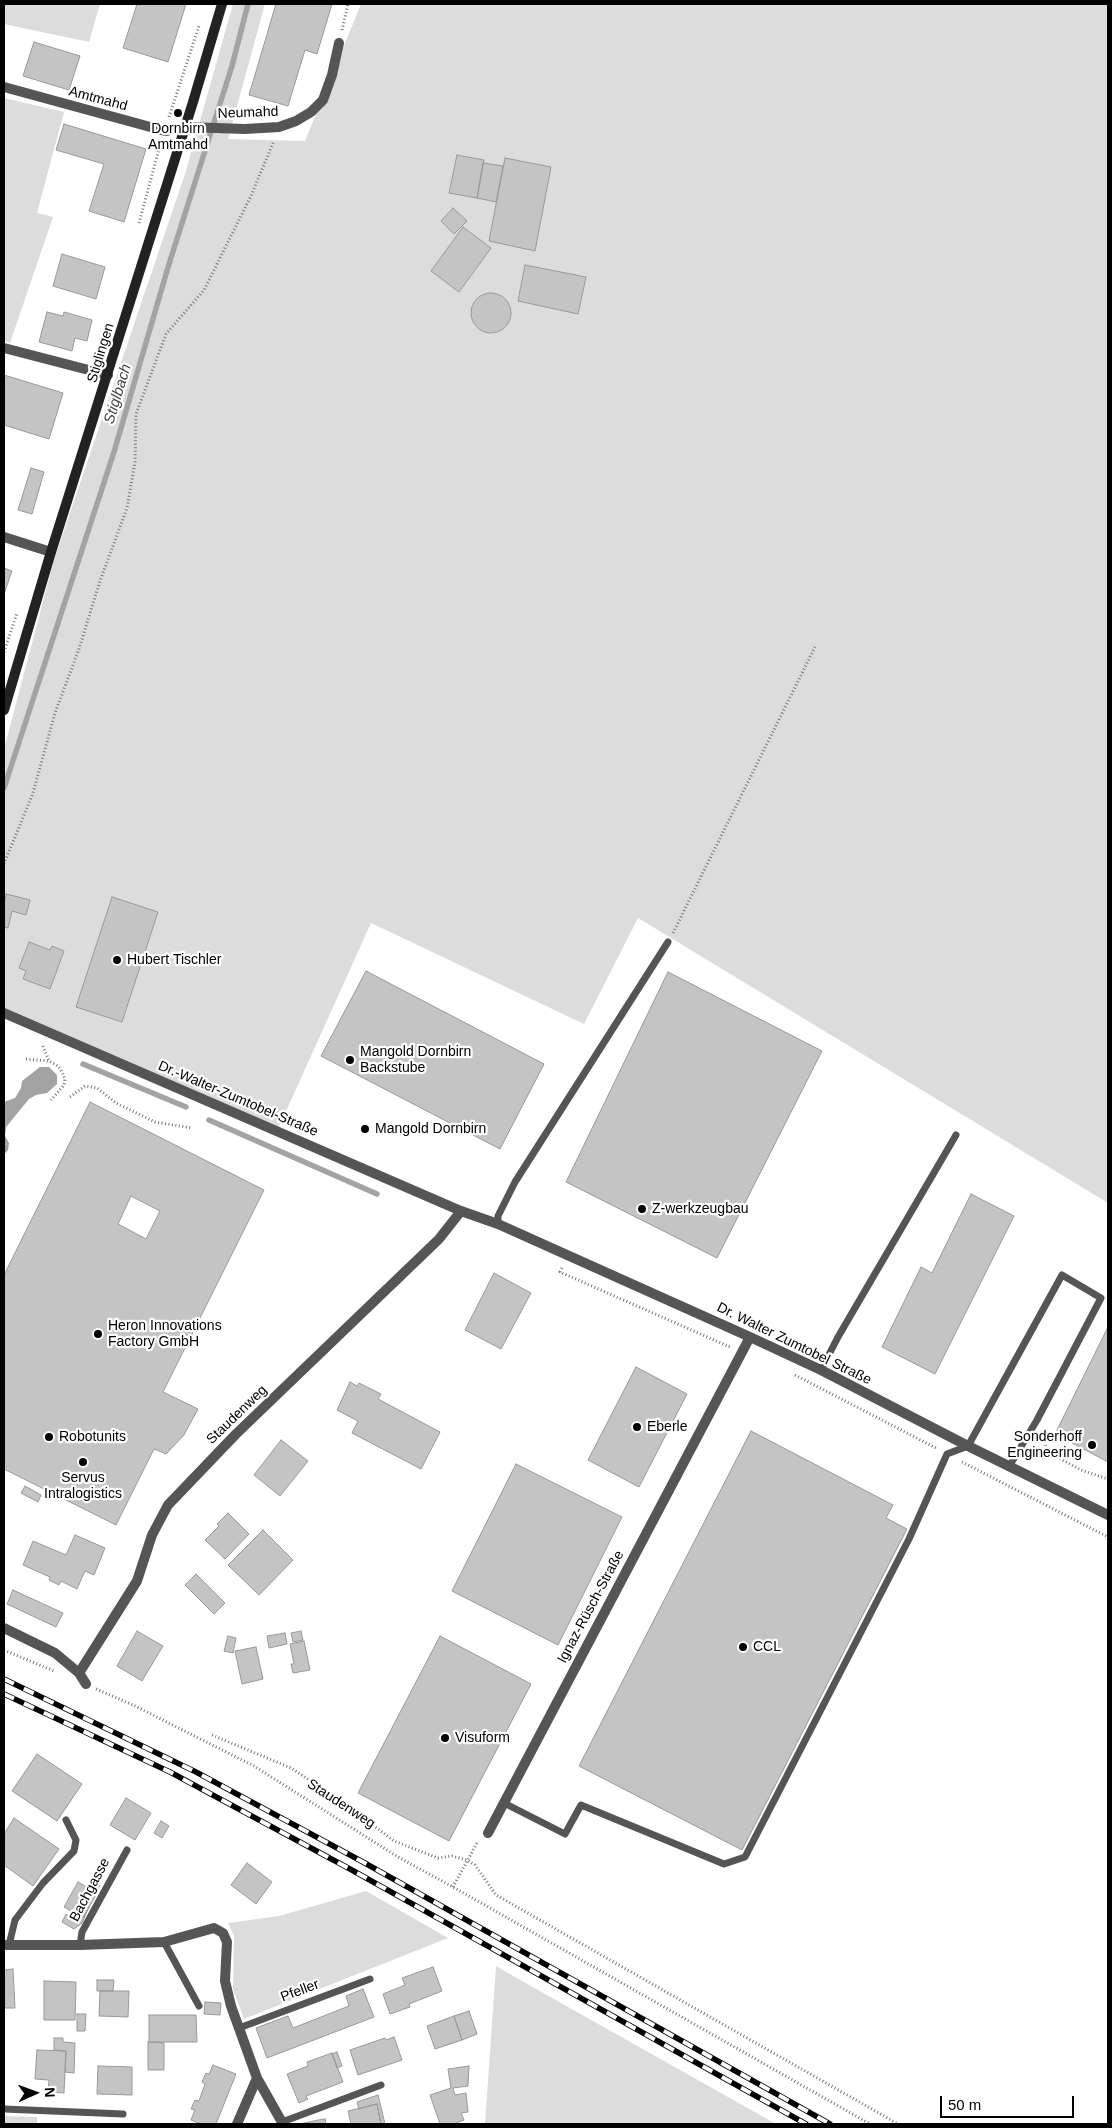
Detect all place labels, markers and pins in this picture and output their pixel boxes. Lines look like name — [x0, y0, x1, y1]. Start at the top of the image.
marker: Dornbirn Amtmahd — [172, 107, 184, 119]
place label: Dornbirn Amtmahd — [148, 121, 208, 154]
place label: Hubert Tischler — [127, 952, 221, 968]
marker: Hubert Tischler — [111, 954, 123, 966]
place label: Mangold Dornbirn Backstube — [360, 1044, 471, 1076]
marker: Mangold Dornbirn Backstube — [344, 1054, 356, 1066]
place label: Mangold Dornbirn — [375, 1121, 486, 1137]
marker: Mangold Dornbirn — [359, 1123, 371, 1135]
place label: Z-werkzeugbau — [652, 1201, 748, 1217]
marker: Z-werkzeugbau — [636, 1203, 648, 1215]
place label: Heron Innovations Factory GmbH — [108, 1318, 222, 1350]
marker: Heron Innovations Factory GmbH — [92, 1328, 104, 1340]
place label: Eberle — [647, 1419, 687, 1435]
marker: Eberle — [631, 1421, 643, 1433]
place label: Robotunits — [59, 1429, 126, 1445]
place label: Sonderhoff Engineering — [1007, 1429, 1082, 1461]
marker: Robotunits — [43, 1431, 55, 1443]
marker: Sonderhoff Engineering — [1086, 1439, 1098, 1451]
marker: Servus Intralogistics — [77, 1456, 89, 1468]
place label: Servus Intralogistics — [44, 1470, 122, 1502]
place label: CCL — [753, 1639, 781, 1655]
marker: CCL — [737, 1641, 749, 1653]
place label: Visuform — [455, 1730, 510, 1746]
marker: Visuform — [439, 1732, 451, 1744]

